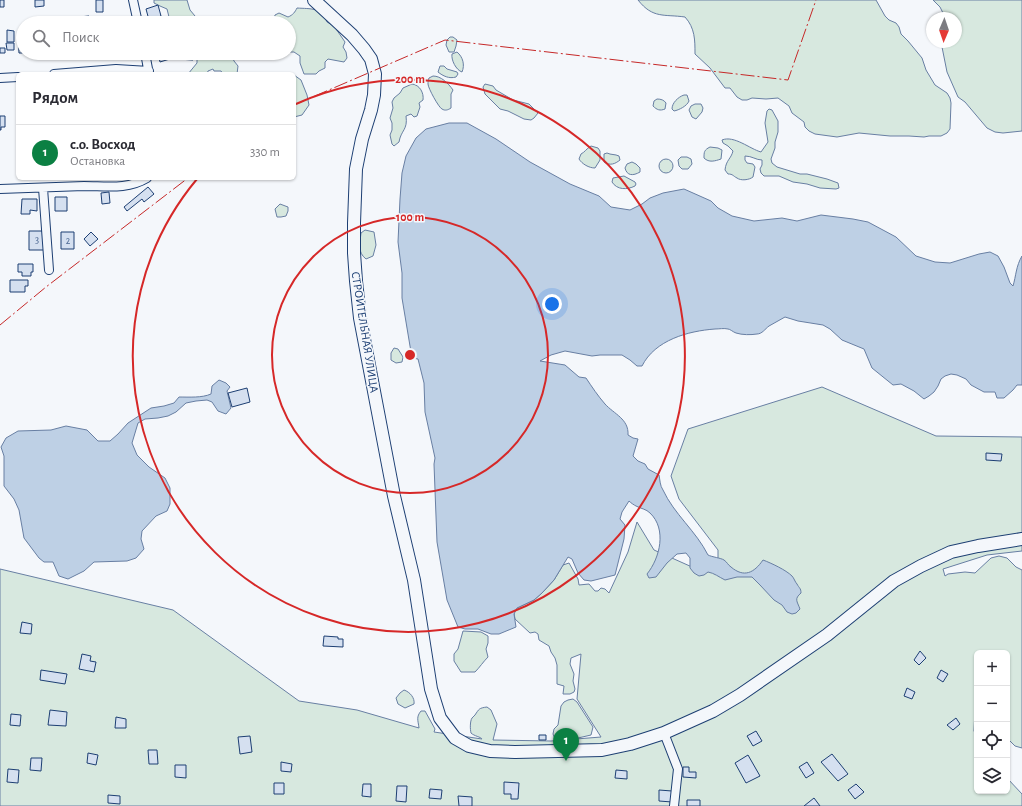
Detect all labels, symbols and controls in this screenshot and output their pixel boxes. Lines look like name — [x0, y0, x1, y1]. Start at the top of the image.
north arrow — [926, 12, 962, 48]
search box — [16, 16, 296, 60]
icon: search — [30, 27, 52, 49]
text: Поиск — [62, 30, 100, 45]
text: 200 m — [395, 73, 425, 85]
text: Рядом — [32, 89, 78, 106]
text: с.о. Восход — [70, 137, 135, 152]
text: 1 — [43, 146, 47, 159]
text: 330 m — [250, 146, 280, 159]
text: Остановка — [70, 155, 125, 168]
text: 100 m — [396, 211, 424, 223]
house number: 3 — [35, 235, 39, 245]
house number: 2 — [66, 236, 71, 246]
street label: СТРОИТЕЛЬНАЯ УЛИЦА — [349, 271, 381, 393]
your location — [542, 294, 562, 314]
centre of rings — [403, 348, 417, 362]
map controls — [974, 650, 1010, 794]
button: + — [974, 650, 1010, 686]
button: − — [974, 686, 1010, 722]
button: locate — [974, 722, 1010, 758]
pin: 1 — [553, 728, 579, 761]
button: layers — [974, 758, 1010, 794]

